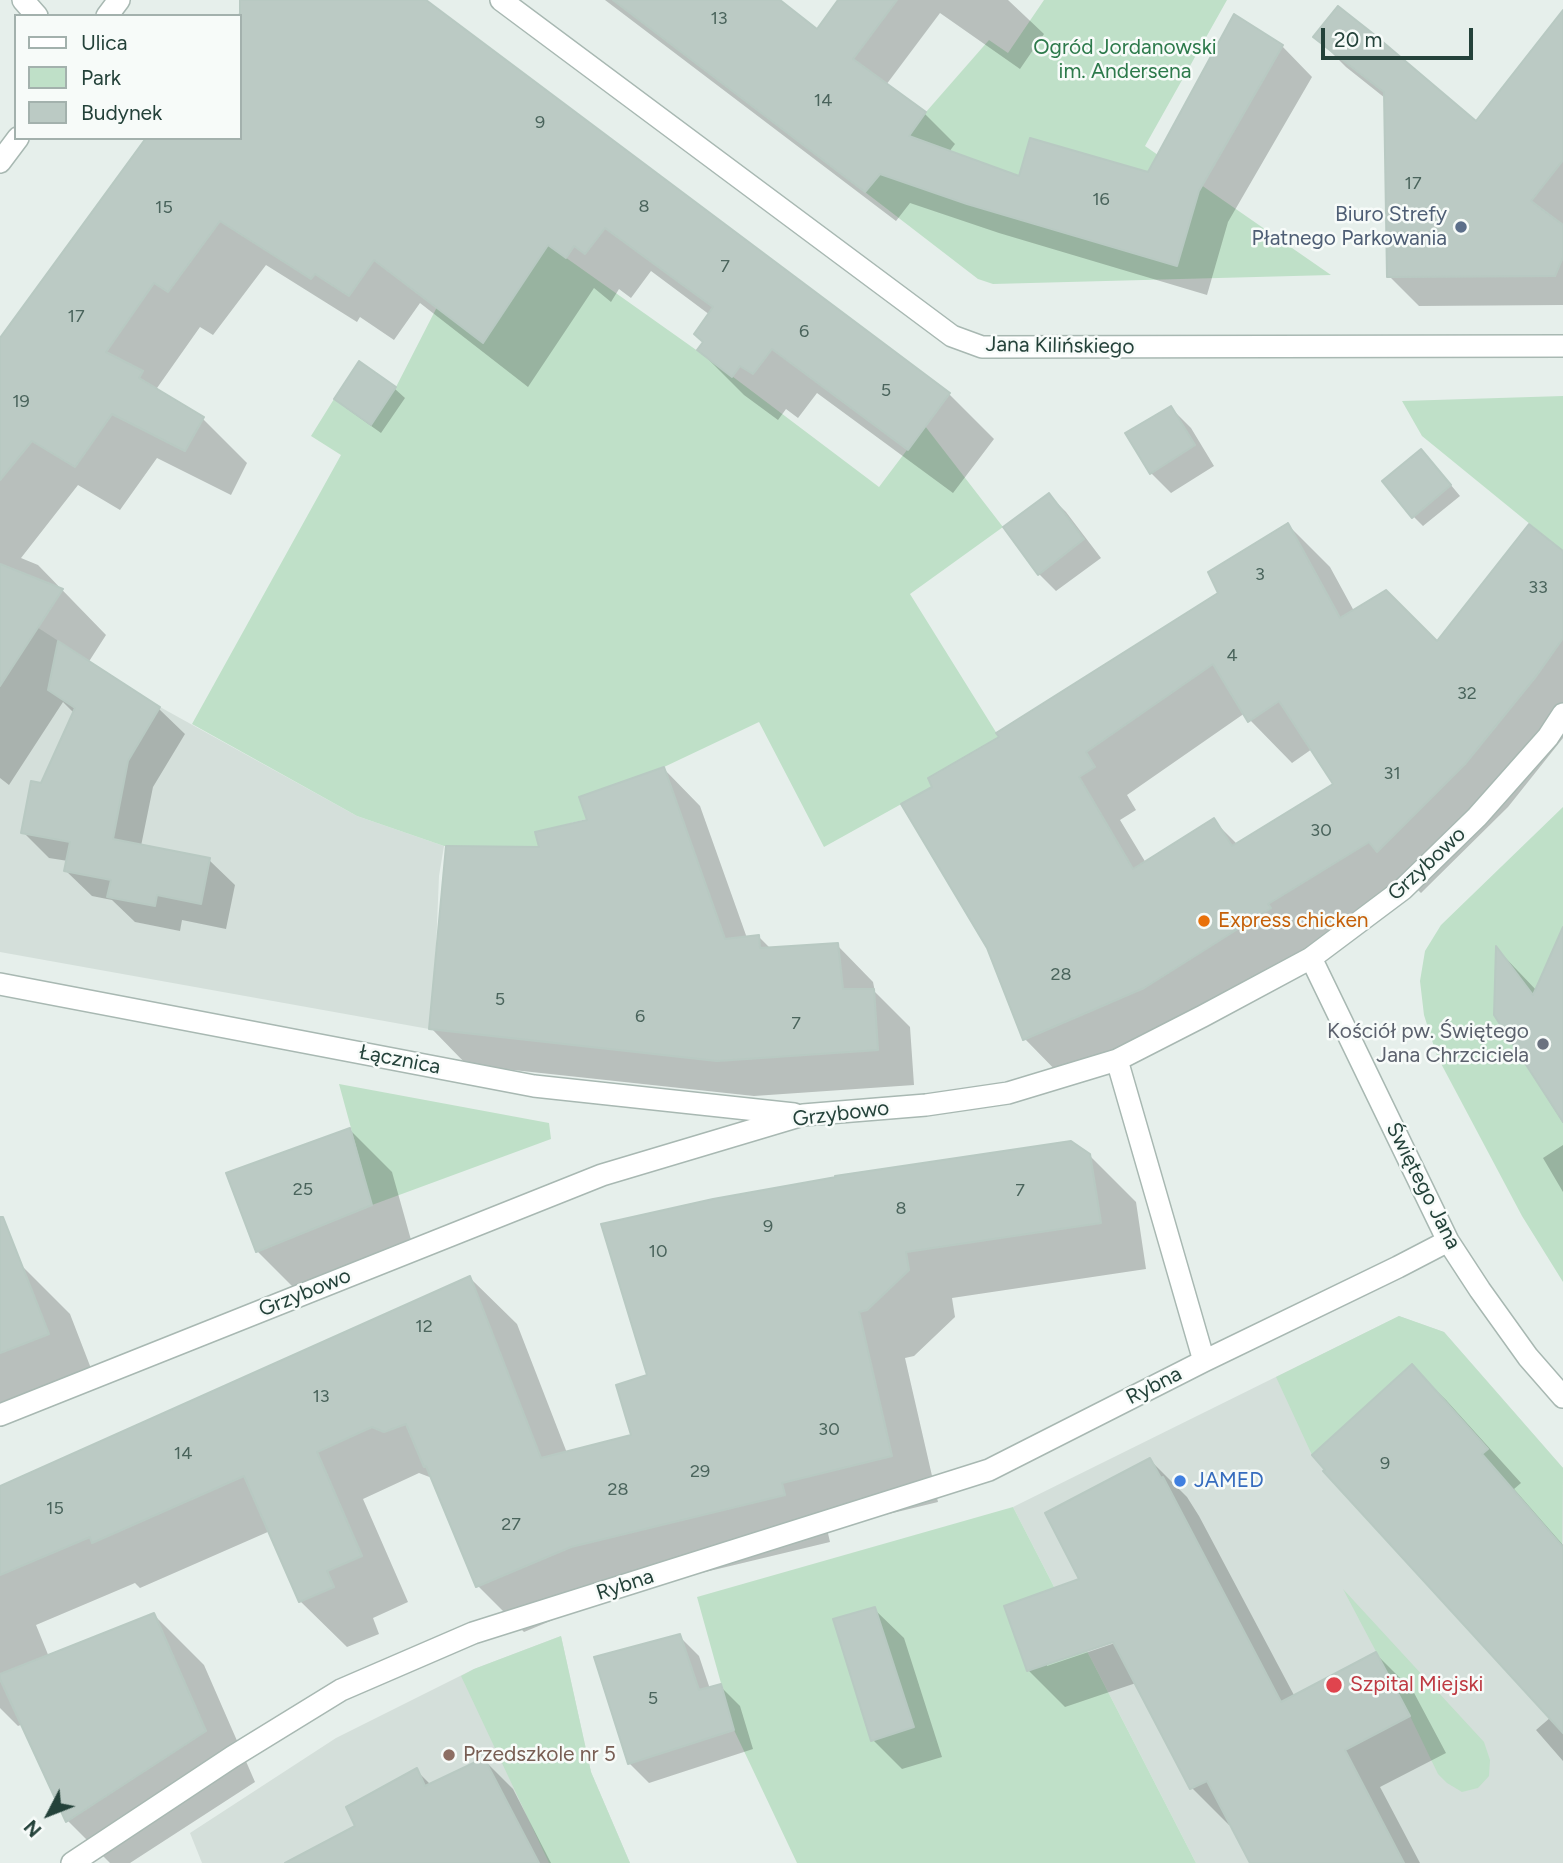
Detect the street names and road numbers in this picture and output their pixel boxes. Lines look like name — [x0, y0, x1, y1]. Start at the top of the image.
street label: Jana Kilińskiego — [985, 332, 1135, 360]
street label: Grzybowo — [1383, 822, 1471, 906]
street label: Łącznica — [357, 1040, 443, 1080]
street label: Grzybowo — [791, 1096, 891, 1132]
street label: Świętego Jana — [1380, 1118, 1466, 1254]
street label: Grzybowo — [255, 1263, 355, 1323]
street label: Rybna — [1122, 1361, 1186, 1411]
street label: Rybna — [593, 1564, 657, 1606]

